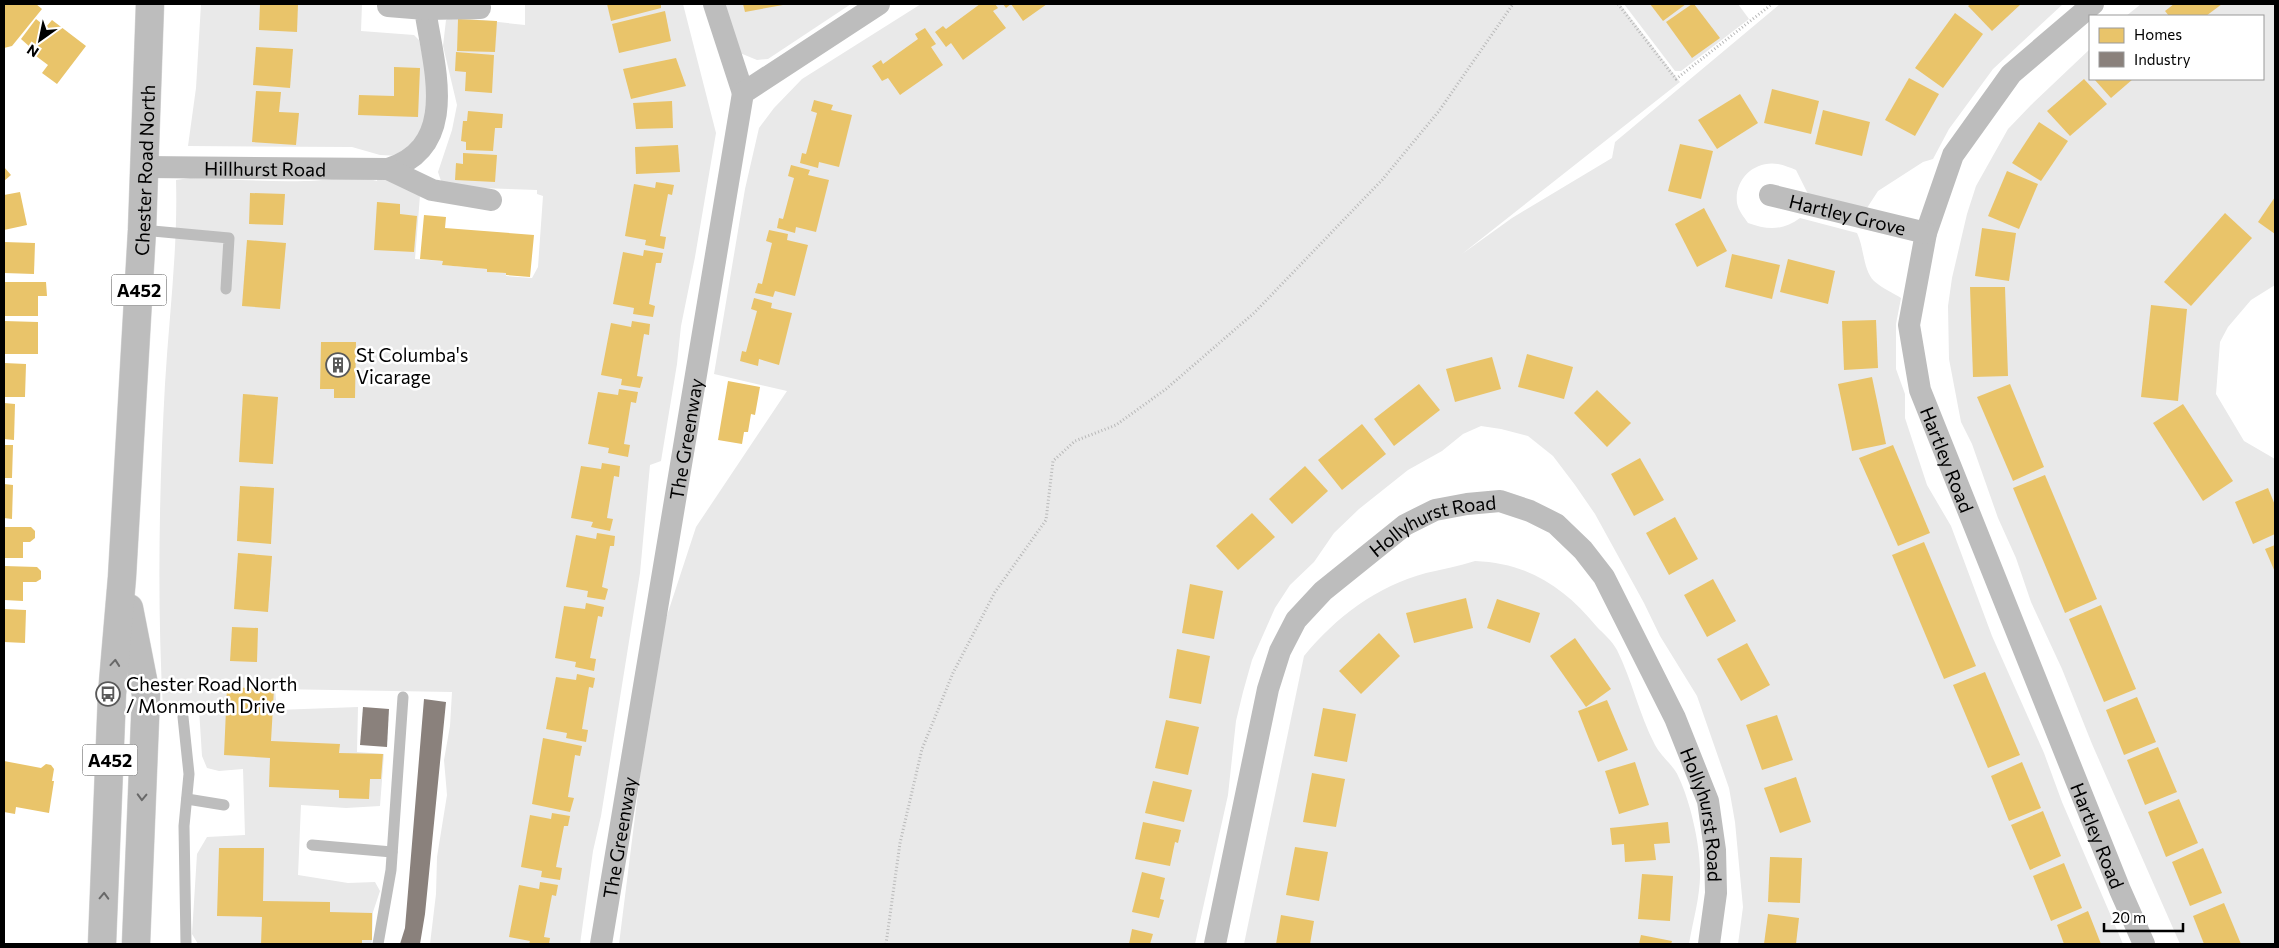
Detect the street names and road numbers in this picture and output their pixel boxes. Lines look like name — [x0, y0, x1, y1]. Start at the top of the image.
street label: Chester Road North — [129, 84, 159, 257]
street label: Hillhurst Road — [204, 156, 326, 180]
street label: Hartley Grove — [1787, 189, 1908, 239]
road number: A452 — [112, 274, 166, 306]
street label: The Greenway — [664, 376, 707, 502]
street label: Hartley Road — [1916, 403, 1979, 516]
street label: Hollyhurst Road — [1364, 490, 1497, 561]
road number: A452 — [82, 744, 138, 776]
street label: Hollyhurst Road — [1676, 744, 1727, 882]
street label: The Greenway — [597, 775, 640, 900]
street label: Hartley Road — [2067, 779, 2130, 892]

